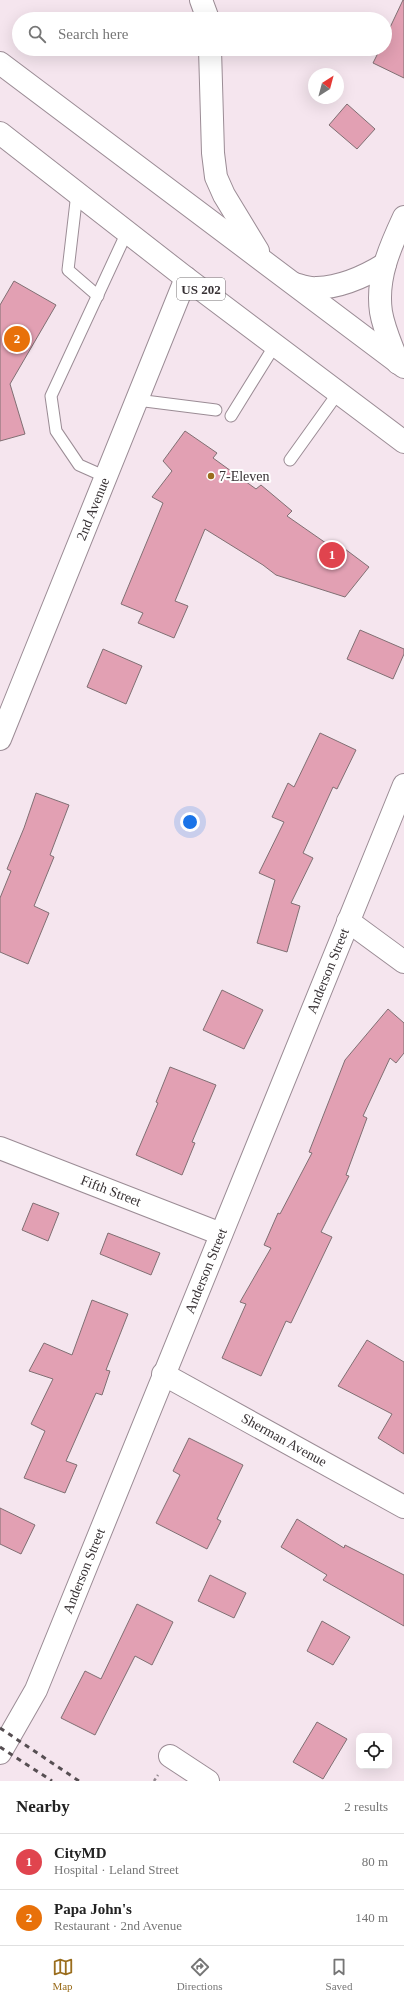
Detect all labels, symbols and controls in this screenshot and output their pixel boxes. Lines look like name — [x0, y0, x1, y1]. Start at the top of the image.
search box — [12, 12, 392, 56]
icon: search — [26, 23, 48, 45]
text: Search here — [58, 26, 128, 42]
north arrow — [308, 68, 344, 104]
road number: US 202 — [177, 278, 225, 300]
pin: 2 — [4, 324, 30, 354]
place label: 7-Eleven — [219, 469, 270, 484]
marker: 7-Eleven — [206, 471, 216, 481]
street label: 2nd Avenue — [74, 475, 112, 543]
pin: 1 — [319, 540, 345, 570]
your location — [180, 812, 200, 832]
street label: Anderson Street — [304, 926, 352, 1016]
street label: Fifth Street — [79, 1173, 143, 1209]
street label: Anderson Street — [182, 1226, 230, 1316]
street label: Sherman Avenue — [239, 1410, 329, 1470]
street label: Anderson Street — [60, 1526, 108, 1616]
map controls — [356, 1733, 392, 1769]
button: locate — [356, 1733, 392, 1769]
text: Nearby — [16, 1797, 70, 1816]
text: 2 results — [344, 1799, 388, 1814]
text: CityMD — [54, 1845, 107, 1861]
text: 1 — [26, 1854, 32, 1869]
text: 80 m — [362, 1854, 388, 1869]
text: Hospital · Leland Street — [54, 1862, 179, 1877]
text: Papa John's — [54, 1901, 132, 1917]
text: 2 — [26, 1910, 32, 1925]
text: 140 m — [355, 1910, 388, 1925]
text: Restaurant · 2nd Avenue — [54, 1918, 182, 1933]
tab: Map — [52, 1956, 74, 1992]
tab: Directions — [177, 1956, 222, 1992]
tab: Saved — [326, 1956, 352, 1992]

